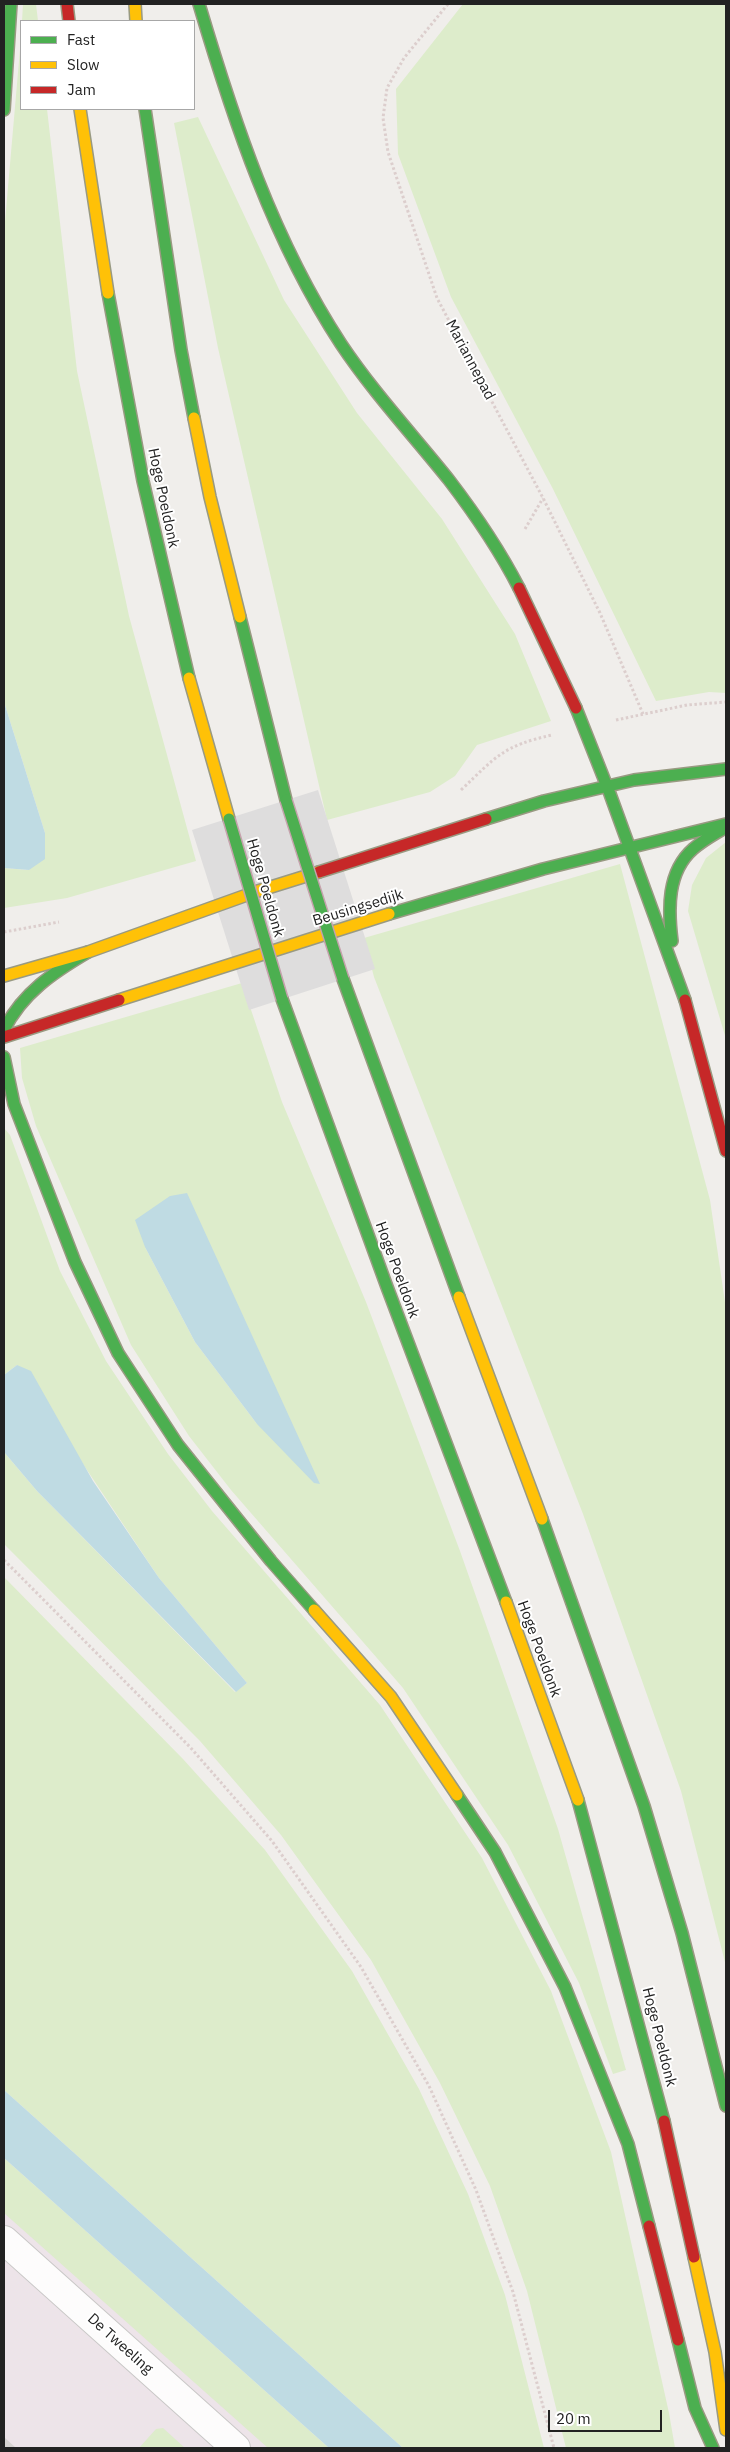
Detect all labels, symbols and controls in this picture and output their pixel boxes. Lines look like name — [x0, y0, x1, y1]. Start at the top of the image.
legend — [20, 20, 195, 110]
text: Fast — [67, 30, 95, 49]
text: Slow — [67, 55, 100, 74]
text: Jam — [67, 80, 96, 99]
street label: Mariannepad — [441, 317, 499, 403]
street label: Hoge Poeldonk — [144, 446, 182, 550]
street label: Hoge Poeldonk — [242, 837, 288, 939]
street label: Beusingsedijk — [311, 886, 405, 930]
street label: Hoge Poeldonk — [371, 1219, 423, 1321]
street label: Hoge Poeldonk — [513, 1598, 565, 1700]
street label: Hoge Poeldonk — [638, 1986, 680, 2088]
street label: De Tweeling — [84, 2310, 156, 2378]
scale bar — [550, 2400, 664, 2432]
text: 20 m — [556, 2409, 591, 2428]

